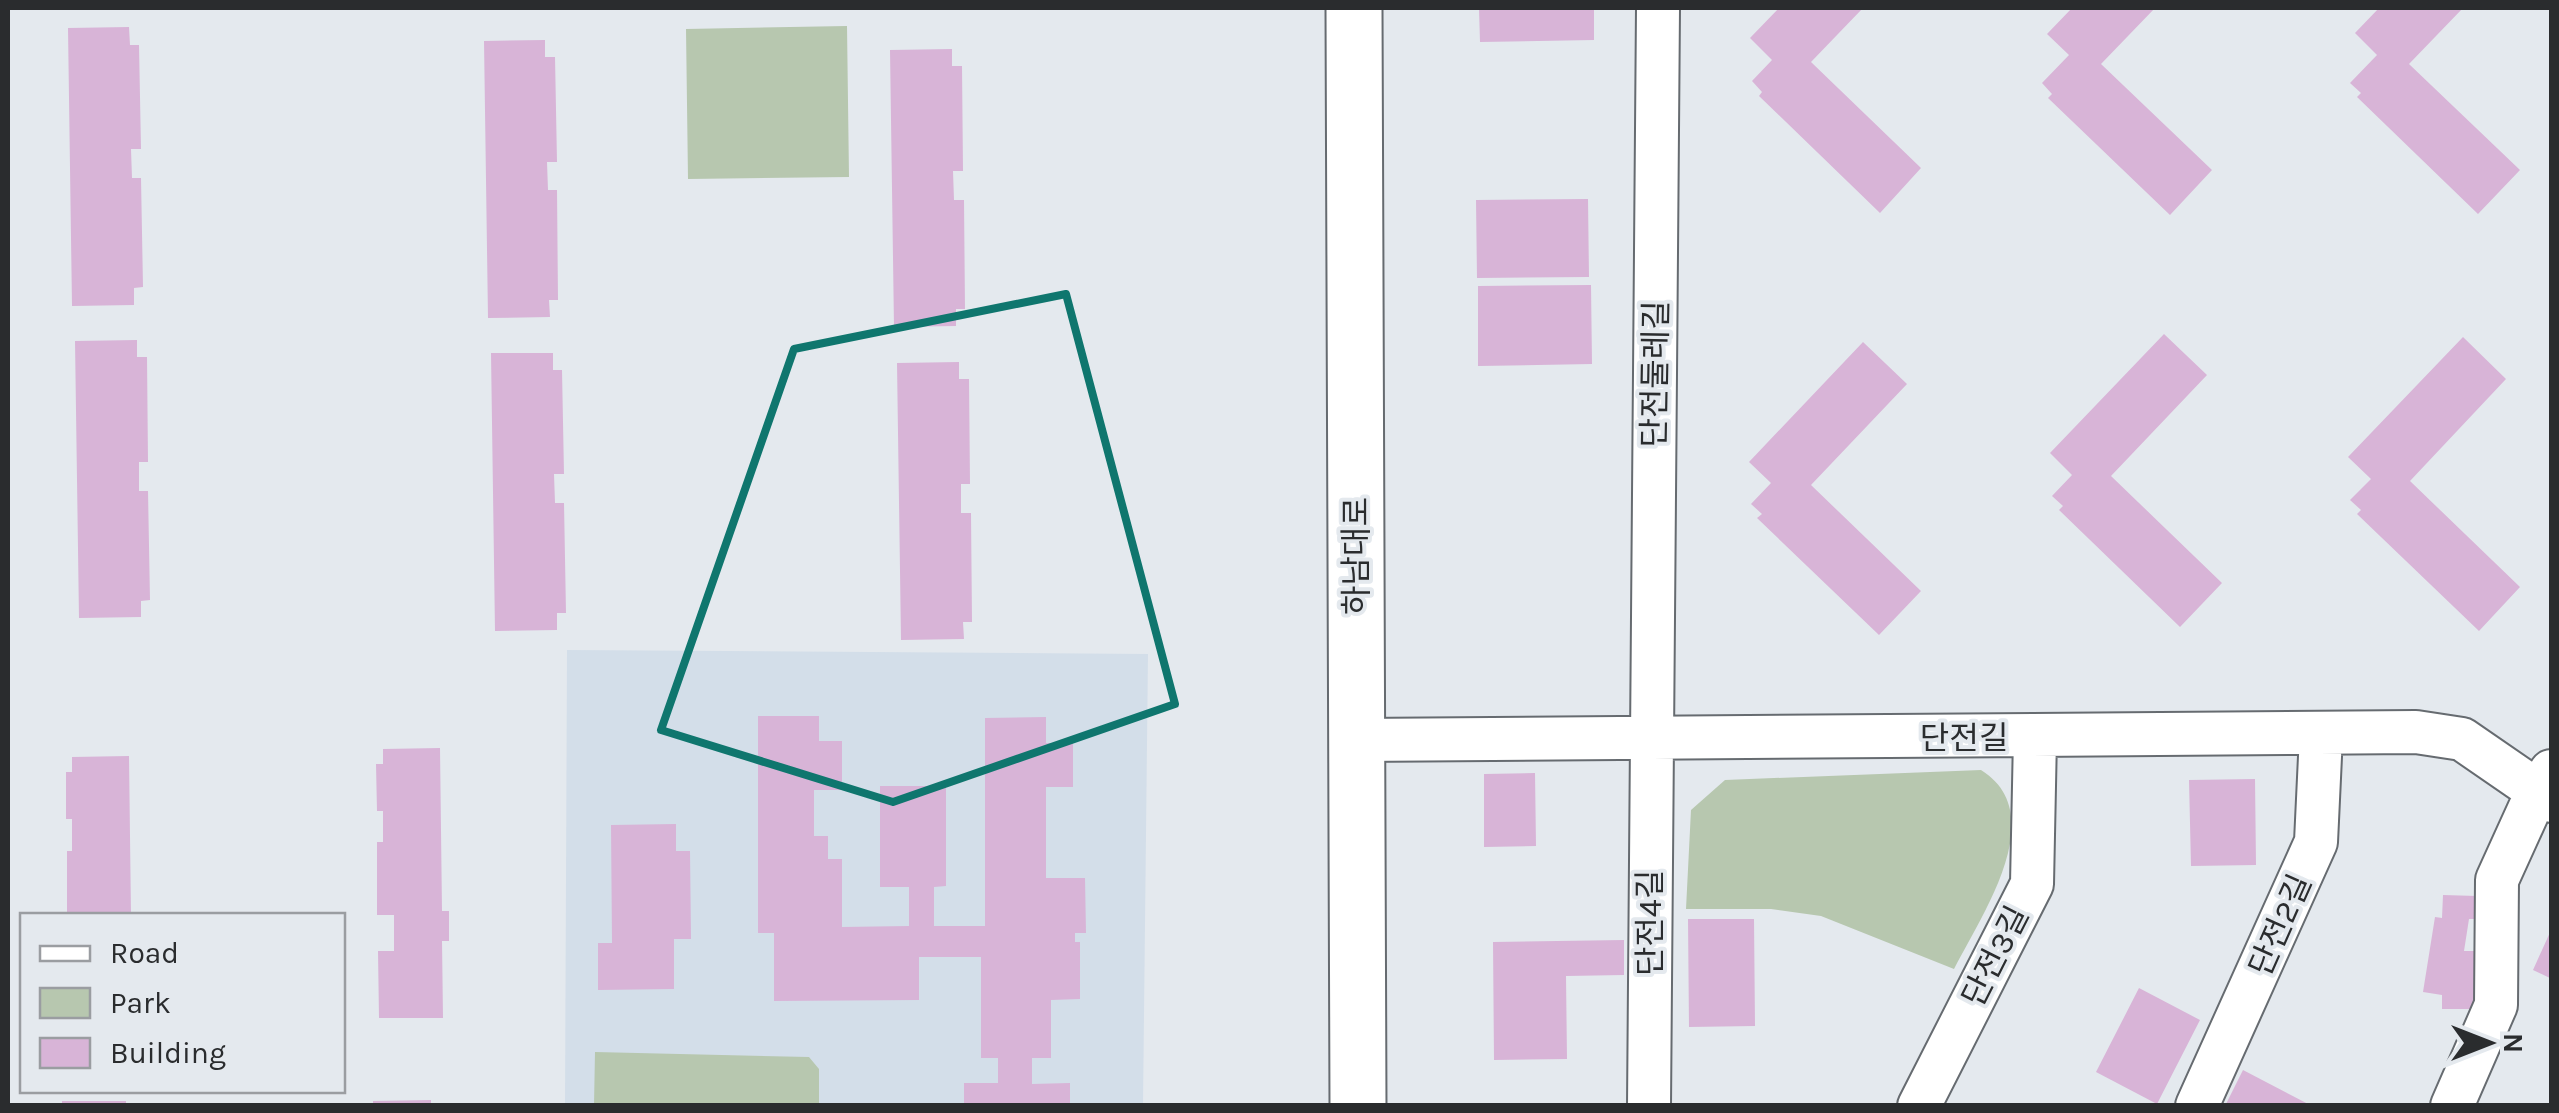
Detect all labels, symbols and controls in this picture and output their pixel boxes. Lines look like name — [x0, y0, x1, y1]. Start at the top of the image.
street label: 단전둘레길 — [1636, 300, 1675, 448]
street label: 하남대로 — [1338, 497, 1375, 615]
street label: 단전길 — [1920, 720, 2008, 757]
street label: 단전2길 — [2242, 869, 2319, 982]
street label: 단전4길 — [1632, 870, 1669, 976]
street label: 단전3길 — [1955, 900, 2036, 1012]
legend — [20, 913, 345, 1093]
text: Road — [110, 935, 179, 971]
text: Park — [110, 985, 171, 1021]
north arrow — [2439, 993, 2539, 1093]
text: N — [2497, 1033, 2530, 1053]
text: Building — [110, 1035, 226, 1071]

